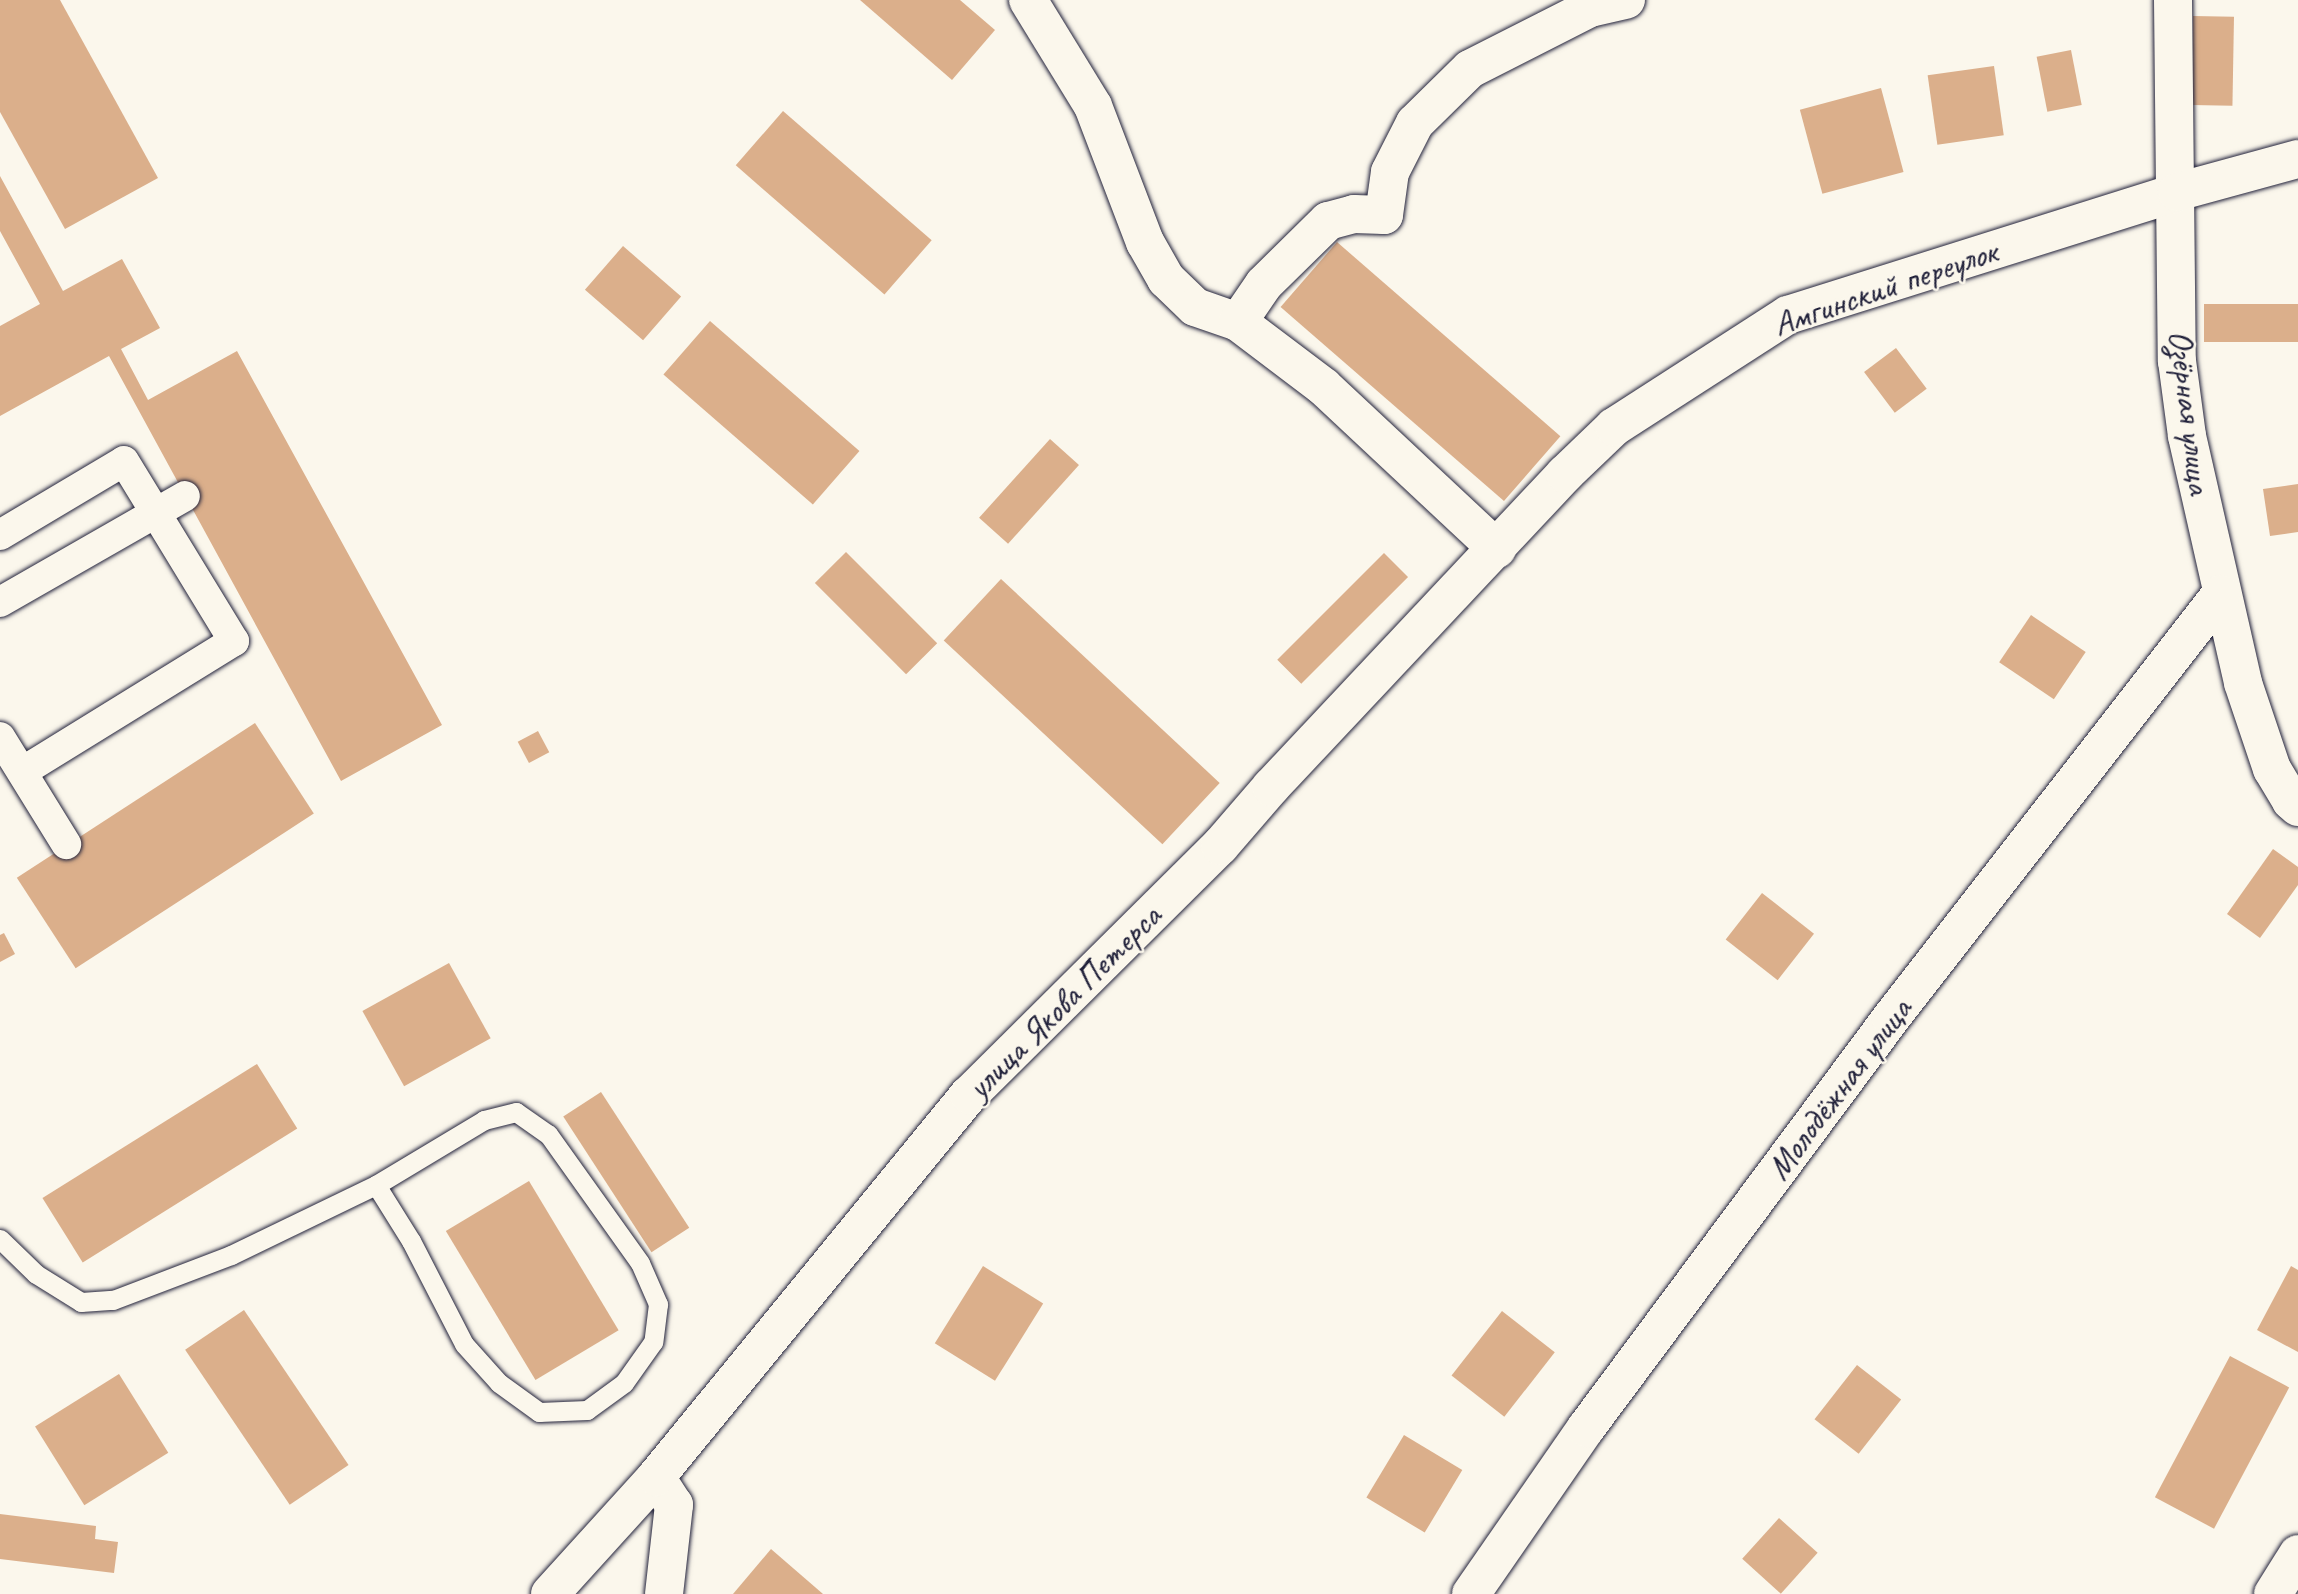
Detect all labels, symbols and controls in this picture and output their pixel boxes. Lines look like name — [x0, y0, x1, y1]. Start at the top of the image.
street label: Амгинский переулок — [1768, 230, 2002, 346]
street label: Озёрная улица — [2159, 326, 2221, 498]
street label: улица Якова Петерса — [959, 897, 1169, 1107]
street label: Молодёжная улица — [1756, 989, 1922, 1189]

